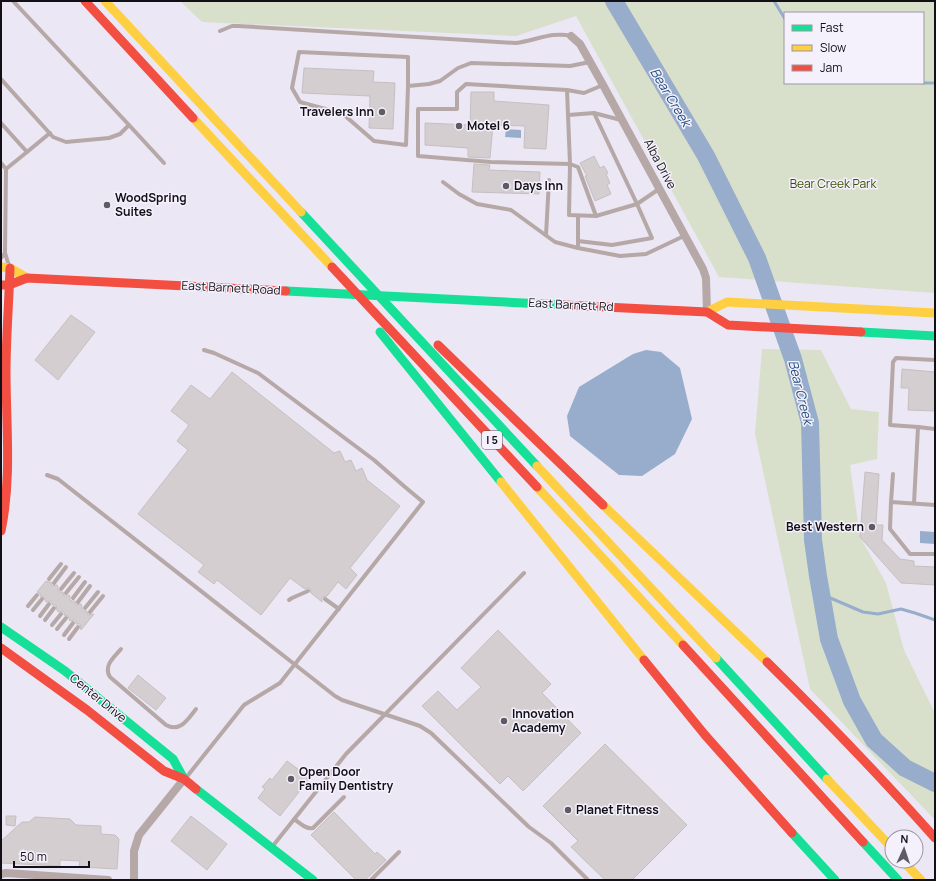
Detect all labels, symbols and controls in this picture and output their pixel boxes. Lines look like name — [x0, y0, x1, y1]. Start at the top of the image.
legend — [784, 12, 924, 84]
text: Fast — [820, 19, 844, 36]
text: Slow — [820, 39, 846, 56]
text: Jam — [820, 59, 842, 76]
water label: Bear Creek — [646, 64, 697, 132]
place label: Travelers Inn — [300, 103, 374, 120]
marker: Travelers Inn — [377, 107, 387, 117]
place label: Motel 6 — [467, 117, 510, 134]
marker: Motel 6 — [454, 121, 464, 131]
street label: Alba Drive — [640, 136, 681, 192]
park label: Bear Creek Park — [790, 175, 877, 192]
place label: Days Inn — [514, 177, 563, 194]
marker: Days Inn — [501, 181, 511, 191]
place label: WoodSpring Suites — [115, 189, 187, 220]
marker: WoodSpring Suites — [102, 200, 112, 210]
street label: East Barnett Road — [181, 276, 281, 299]
street label: East Barnett Rd — [528, 294, 614, 315]
water label: Bear Creek — [784, 358, 818, 428]
road number: I 5 — [482, 431, 502, 449]
place label: Best Western — [786, 518, 864, 535]
marker: Best Western — [867, 522, 877, 532]
street label: Center Drive — [66, 669, 130, 726]
place label: Innovation Academy — [512, 705, 574, 736]
marker: Innovation Academy — [499, 716, 509, 726]
place label: Open Door Family Dentistry — [299, 763, 393, 794]
marker: Open Door Family Dentistry — [286, 774, 296, 784]
place label: Planet Fitness — [576, 801, 659, 818]
marker: Planet Fitness — [563, 805, 573, 815]
north arrow — [884, 829, 924, 869]
text: N — [900, 831, 909, 846]
scale bar — [14, 843, 89, 869]
text: 50 m — [20, 848, 47, 865]

